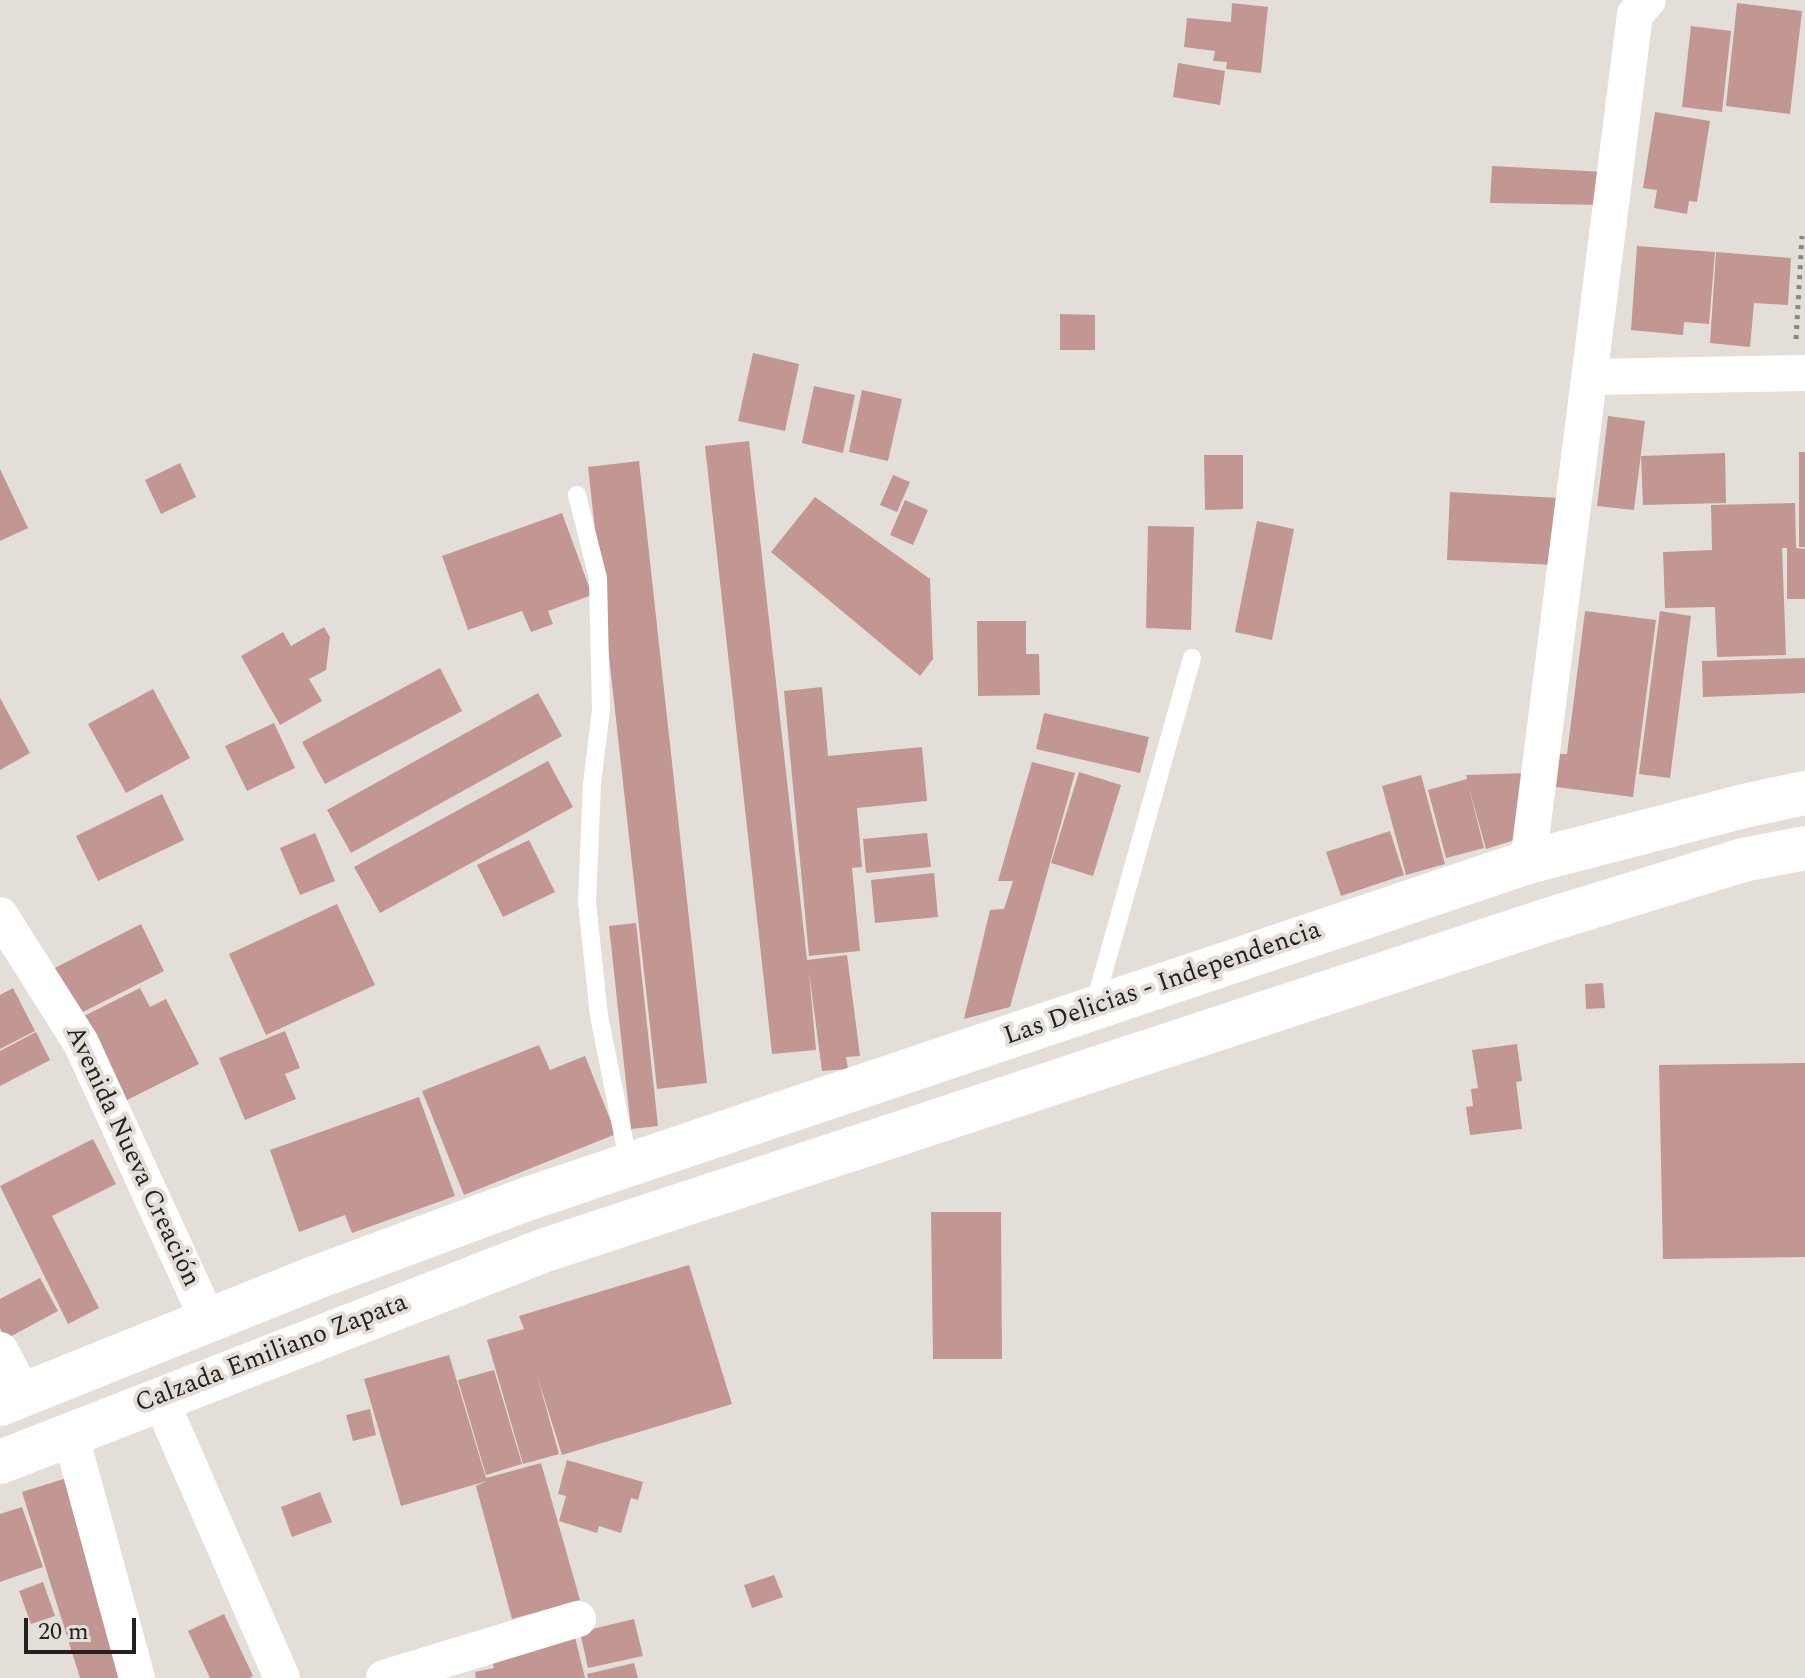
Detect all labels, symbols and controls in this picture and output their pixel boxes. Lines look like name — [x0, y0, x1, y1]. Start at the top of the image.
street label: Las Delicias - Independencia — [1000, 916, 1326, 1054]
street label: Avenida Nueva Creación — [57, 1022, 205, 1292]
street label: Calzada Emiliano Zapata — [132, 1289, 412, 1421]
scale bar — [28, 1602, 140, 1652]
text: 20 m — [38, 1614, 89, 1650]

